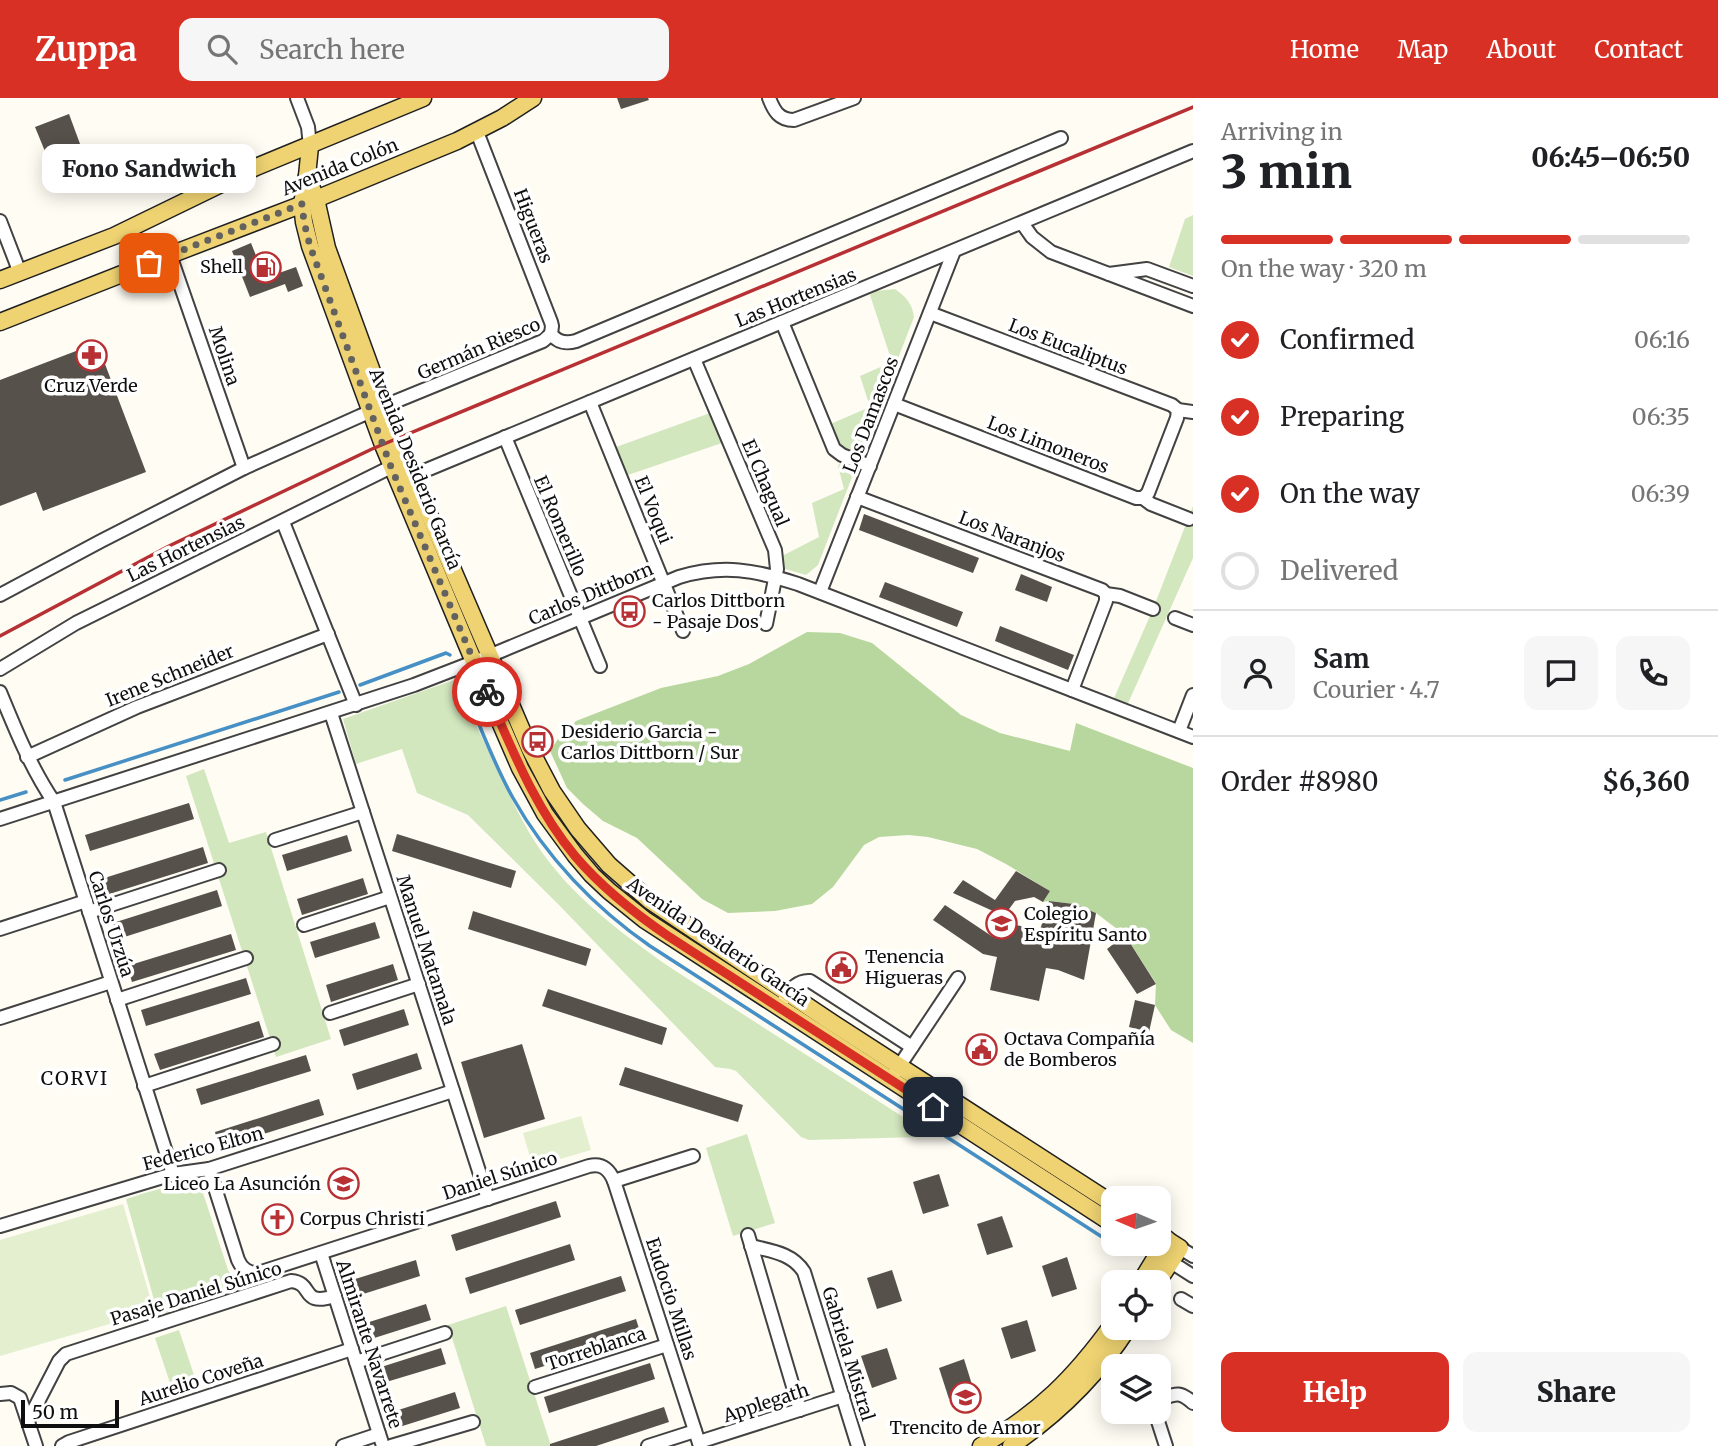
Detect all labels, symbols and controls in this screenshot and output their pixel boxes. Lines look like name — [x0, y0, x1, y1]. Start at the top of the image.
search box — [179, 18, 669, 81]
text: Zuppa — [35, 29, 137, 70]
icon: search — [203, 30, 241, 68]
text: Search here — [259, 33, 405, 66]
text: Home — [1290, 34, 1359, 65]
text: Map — [1397, 34, 1448, 65]
text: About — [1486, 34, 1556, 65]
text: Contact — [1594, 34, 1683, 65]
text: Arriving in — [1221, 117, 1343, 146]
street label: Avenida Colón — [277, 133, 401, 201]
text: 06:45–06:50 — [1531, 141, 1690, 174]
text: 3 min — [1221, 143, 1352, 201]
callout: Fono Sandwich — [42, 144, 256, 193]
text: Fono Sandwich — [62, 154, 236, 183]
street label: Higueras — [509, 185, 558, 266]
pin — [119, 233, 179, 293]
icon: bag — [130, 244, 168, 282]
fuel station icon: Shell — [249, 250, 283, 284]
text: On the way · 320 m — [1221, 254, 1427, 283]
place label: Shell — [200, 255, 243, 278]
street label: Las Hortensias — [732, 263, 860, 332]
street label: Germán Riesco — [414, 312, 544, 385]
street label: Los Eucaliptus — [1005, 313, 1131, 380]
icon: check — [1221, 321, 1259, 359]
street label: Molina — [204, 323, 245, 389]
text: Confirmed — [1280, 323, 1415, 356]
text: 06:16 — [1634, 325, 1690, 354]
pharmacy icon: Cruz Verde — [74, 338, 108, 372]
street label: Los Damascos — [838, 353, 903, 476]
street label: Avenida Desiderio García — [364, 364, 467, 573]
place label: Cruz Verde — [44, 374, 138, 397]
icon: check — [1221, 398, 1259, 436]
text: Preparing — [1280, 400, 1404, 433]
text: 06:35 — [1632, 402, 1690, 431]
street label: Los Limoneros — [984, 411, 1112, 478]
street label: El Chagual — [737, 436, 794, 530]
street label: El Romerillo — [529, 472, 592, 580]
street label: El Voqui — [629, 473, 677, 547]
icon: check — [1221, 475, 1259, 513]
text: On the way — [1280, 477, 1420, 510]
text: 06:39 — [1631, 479, 1690, 508]
street label: Los Naranjos — [956, 506, 1069, 567]
street label: Las Hortensias — [123, 510, 249, 587]
text: Delivered — [1280, 554, 1399, 587]
street label: Carlos Dittborn — [525, 557, 657, 630]
place label: Carlos Dittborn - Pasaje Dos — [652, 589, 785, 633]
bus stop icon: Carlos Dittborn - Pasaje Dos — [612, 594, 646, 628]
button: person — [1221, 636, 1295, 710]
button: chat — [1524, 636, 1598, 710]
button: phone — [1616, 636, 1690, 710]
street label: Irene Schneider — [102, 639, 237, 712]
text: Sam — [1313, 642, 1370, 675]
courier — [452, 657, 522, 727]
icon: bike — [468, 673, 506, 711]
text: Courier · 4.7 — [1313, 675, 1440, 704]
place label: Desiderio Garcia - Carlos Dittborn / Sur — [561, 720, 739, 764]
bus stop icon: Desiderio Garcia - Carlos Dittborn / Sur — [521, 725, 555, 759]
text: Order #8980 — [1221, 765, 1378, 798]
text: $6,360 — [1602, 765, 1690, 798]
street label: Carlos Urzúa — [84, 868, 140, 980]
street label: Avenida Desiderio García — [622, 871, 814, 1011]
street label: Manuel Matamala — [391, 872, 462, 1028]
place label: Colegio Espíritu Santo — [1024, 902, 1147, 946]
school or university icon: Colegio Espíritu Santo — [984, 907, 1018, 941]
place label: Tenencia Higueras — [865, 945, 944, 989]
public building icon: Tenencia Higueras — [825, 950, 859, 984]
place label: Octava Compañía de Bomberos — [1004, 1027, 1155, 1071]
public building icon: Octava Compañía de Bomberos — [964, 1032, 998, 1066]
district label: CORVI — [41, 1066, 109, 1090]
pin — [903, 1077, 963, 1137]
icon: home — [914, 1088, 952, 1126]
street label: Federico Elton — [140, 1121, 266, 1176]
street label: Daniel Súnico — [440, 1146, 560, 1205]
school or university icon: Liceo La Asunción — [327, 1167, 361, 1201]
place label: Liceo La Asunción — [163, 1172, 321, 1195]
north arrow — [1101, 1186, 1171, 1256]
map controls — [1101, 1186, 1171, 1424]
church icon: Corpus Christi — [260, 1202, 294, 1236]
place label: Corpus Christi — [300, 1207, 425, 1230]
street label: Eudocio Millas — [641, 1235, 702, 1363]
street label: Almirante Navarrete — [331, 1256, 408, 1431]
street label: Pasaje Daniel Súnico — [108, 1257, 284, 1330]
button: locate — [1101, 1270, 1171, 1340]
street label: Gabriela Mistral — [817, 1284, 880, 1424]
street label: Torreblanca — [543, 1321, 649, 1376]
street label: Aurelio Coveña — [135, 1348, 266, 1411]
button: Help — [1221, 1352, 1449, 1432]
button: Share — [1463, 1352, 1690, 1432]
button: layers — [1101, 1354, 1171, 1424]
street label: Applegath — [719, 1378, 812, 1427]
school or university icon: Trencito de Amor — [948, 1381, 982, 1415]
scale bar — [21, 1397, 119, 1429]
text: 50 m — [32, 1400, 78, 1424]
place label: Trencito de Amor — [889, 1416, 1041, 1439]

